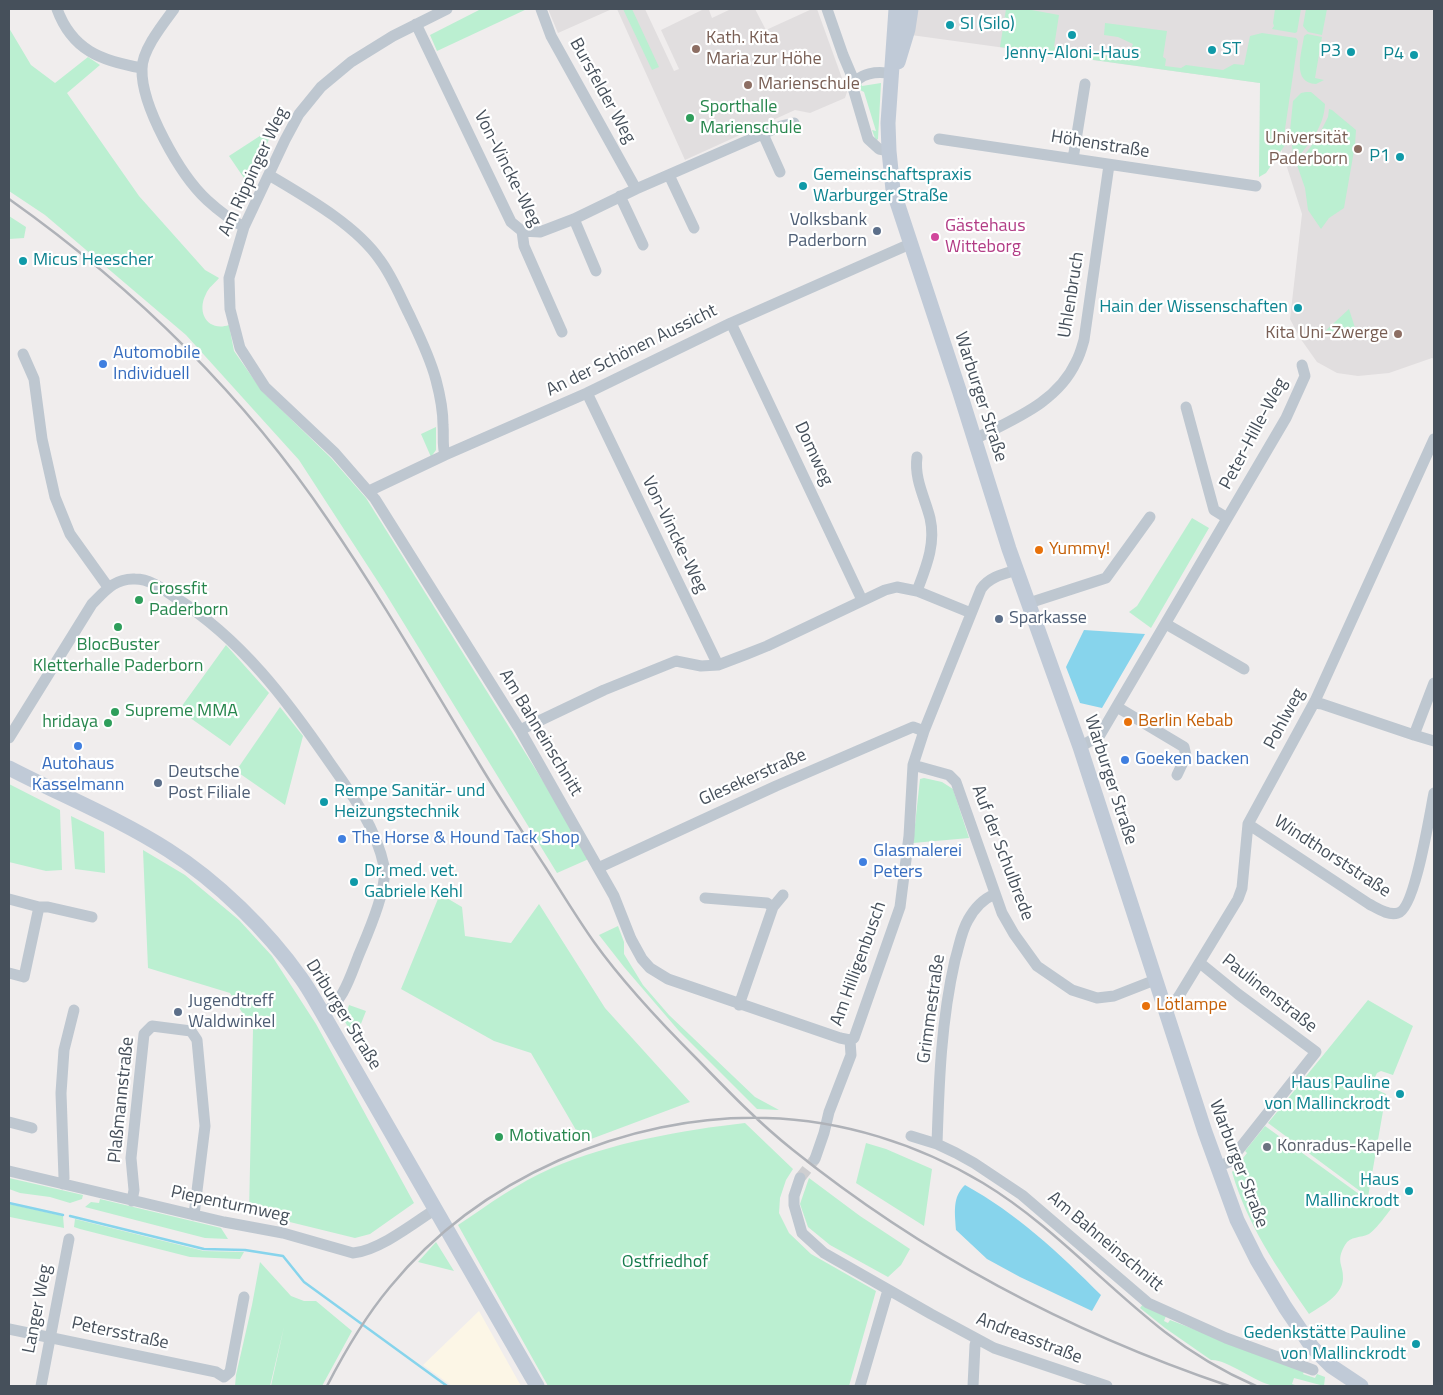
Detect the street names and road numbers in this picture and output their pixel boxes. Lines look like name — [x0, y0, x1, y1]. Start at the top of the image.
street label: Bursfelder Weg — [564, 35, 640, 147]
street label: Am Rippinger Weg — [215, 104, 293, 240]
street label: Von-Vincke-Weg — [468, 107, 546, 231]
street label: Höhenstraße — [1049, 127, 1151, 163]
street label: Uhlenbruch — [1055, 250, 1089, 340]
street label: An der Schönen Aussicht — [543, 300, 721, 402]
street label: Warburger Straße — [949, 329, 1011, 465]
street label: Peter-Hille-Weg — [1216, 374, 1292, 494]
street label: Domweg — [789, 419, 837, 489]
street label: Von-Vincke-Weg — [636, 473, 712, 597]
street label: Am Bahneinschnitt — [494, 666, 586, 800]
street label: Pohlweg — [1260, 685, 1310, 753]
street label: Warburger Straße — [1079, 712, 1141, 848]
street label: Glesekerstraße — [696, 745, 810, 811]
street label: Auf der Schulbrede — [966, 782, 1038, 924]
street label: Windthorststraße — [1270, 811, 1394, 903]
street label: Am Hilligenbusch — [826, 899, 892, 1029]
street label: Paulinenstraße — [1217, 950, 1321, 1038]
street label: Grimmestraße — [914, 953, 950, 1065]
street label: Driburger Straße — [300, 956, 386, 1074]
street label: Plaßmannstraße — [105, 1036, 139, 1164]
street label: Warburger Straße — [1204, 1097, 1272, 1231]
street label: Piepenturmweg — [169, 1182, 291, 1228]
street label: Am Bahneinschnitt — [1043, 1187, 1167, 1297]
street label: Langer Weg — [19, 1263, 57, 1355]
street label: Andreasstraße — [973, 1309, 1085, 1369]
street label: Petersstraße — [69, 1313, 171, 1355]

